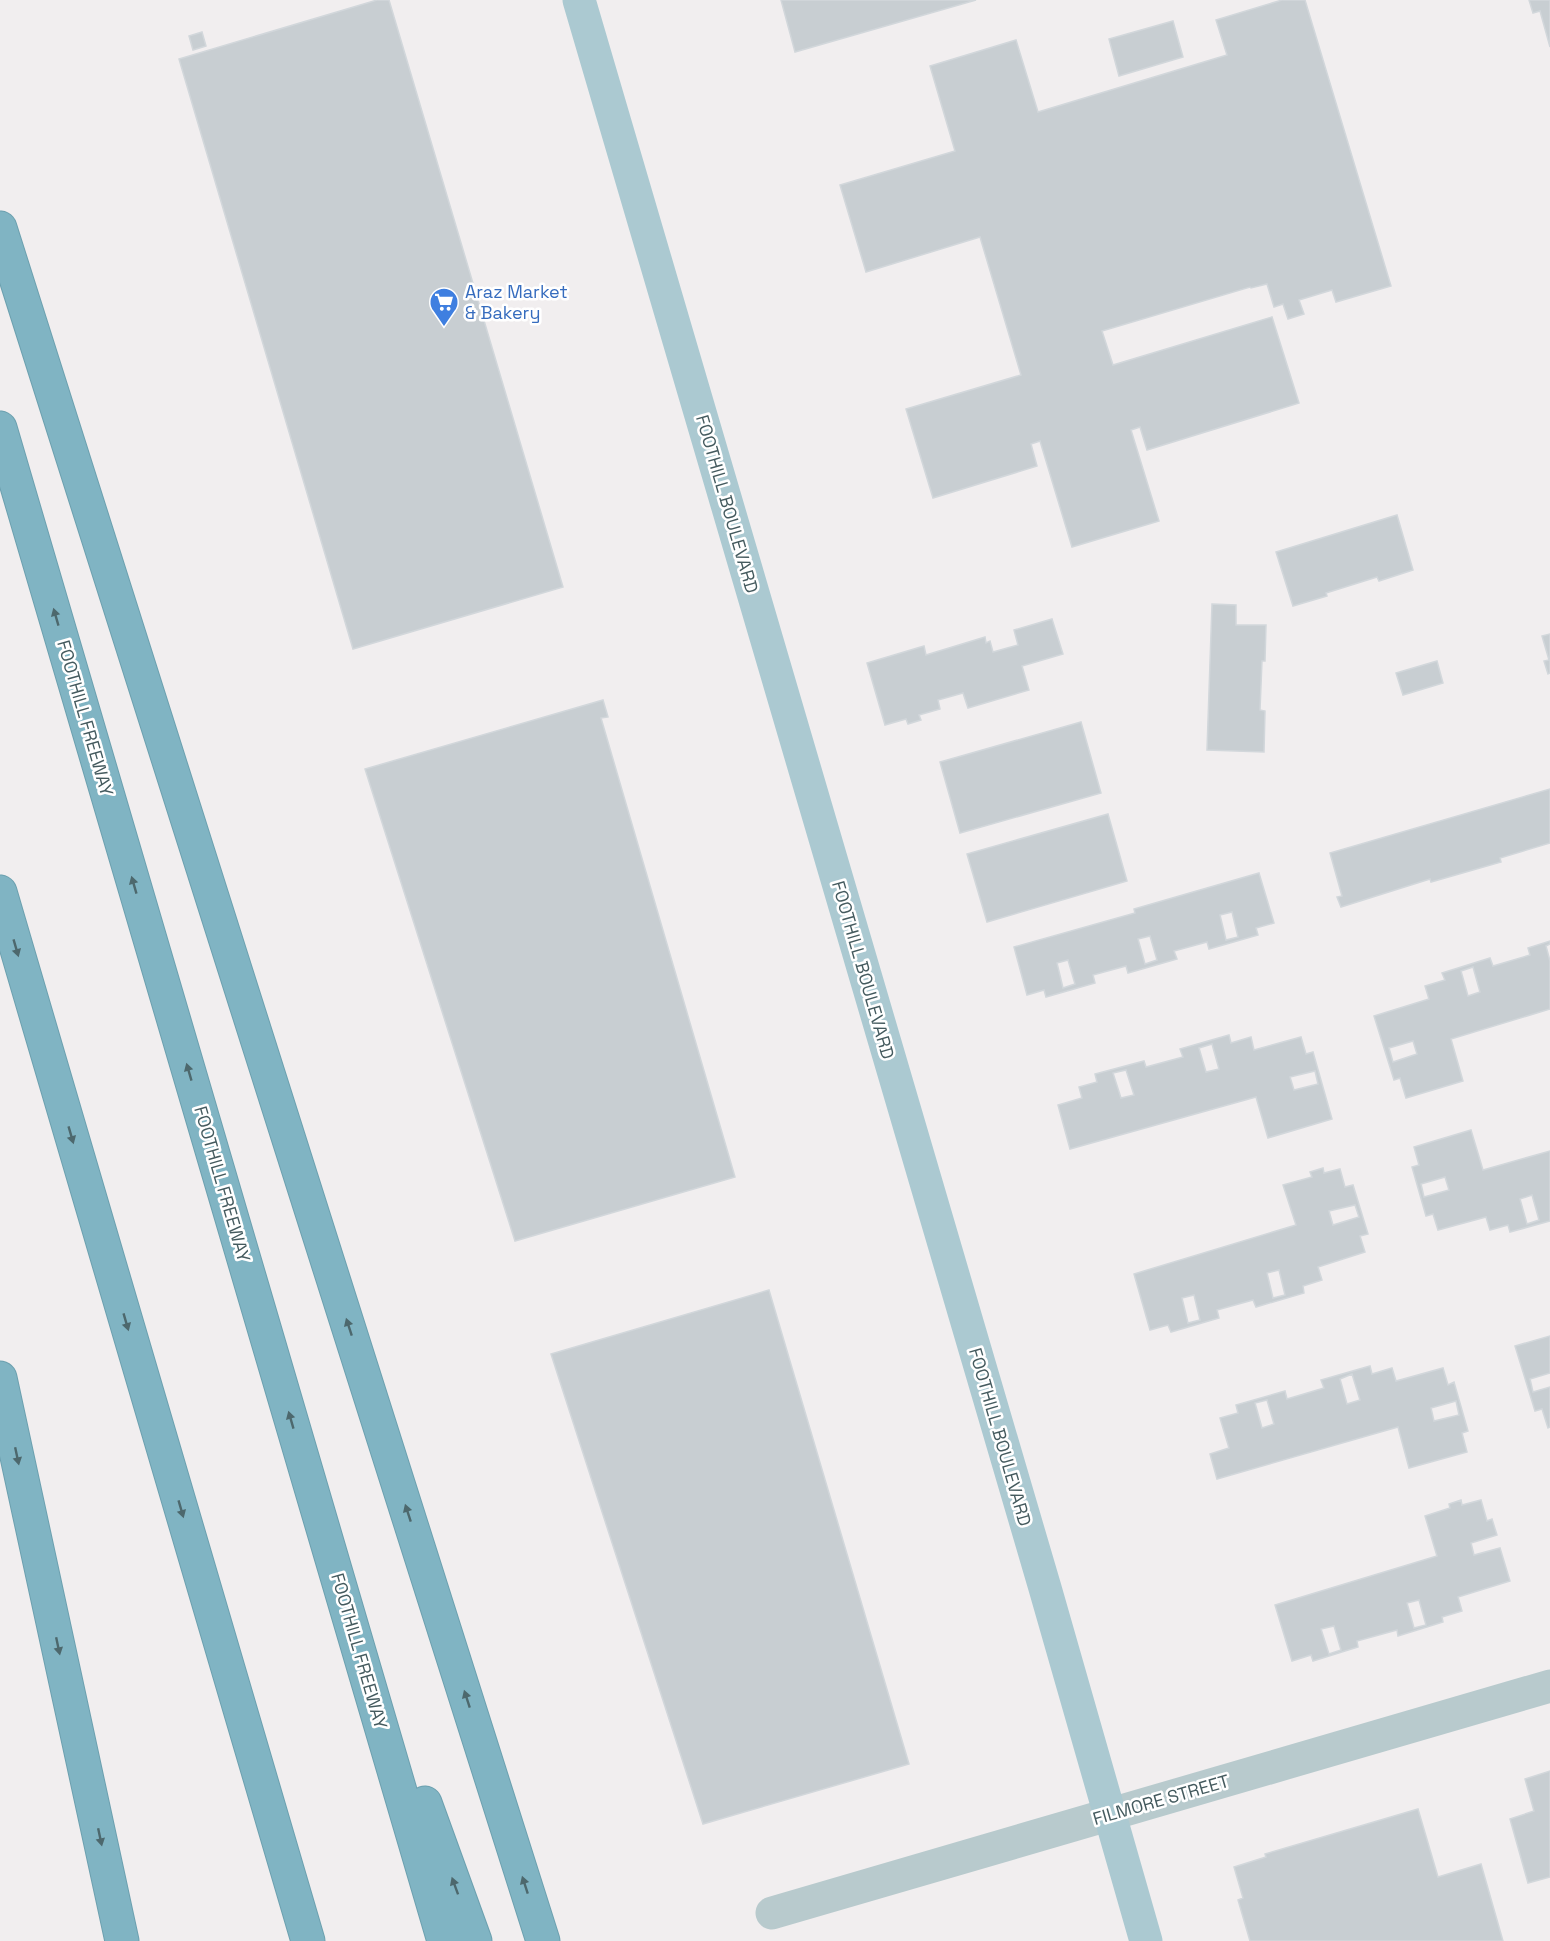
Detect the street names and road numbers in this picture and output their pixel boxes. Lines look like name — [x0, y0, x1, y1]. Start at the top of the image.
street label: FOOTHILL BOULEVARD — [691, 412, 764, 596]
street label: FOOTHILL FREEWAY — [52, 637, 119, 799]
street label: FOOTHILL BOULEVARD — [827, 878, 900, 1062]
street label: FOOTHILL FREEWAY — [189, 1103, 256, 1265]
street label: FOOTHILL BOULEVARD — [964, 1345, 1037, 1529]
street label: FOOTHILL FREEWAY — [326, 1570, 393, 1732]
street label: FILMORE STREET — [1090, 1769, 1232, 1830]

